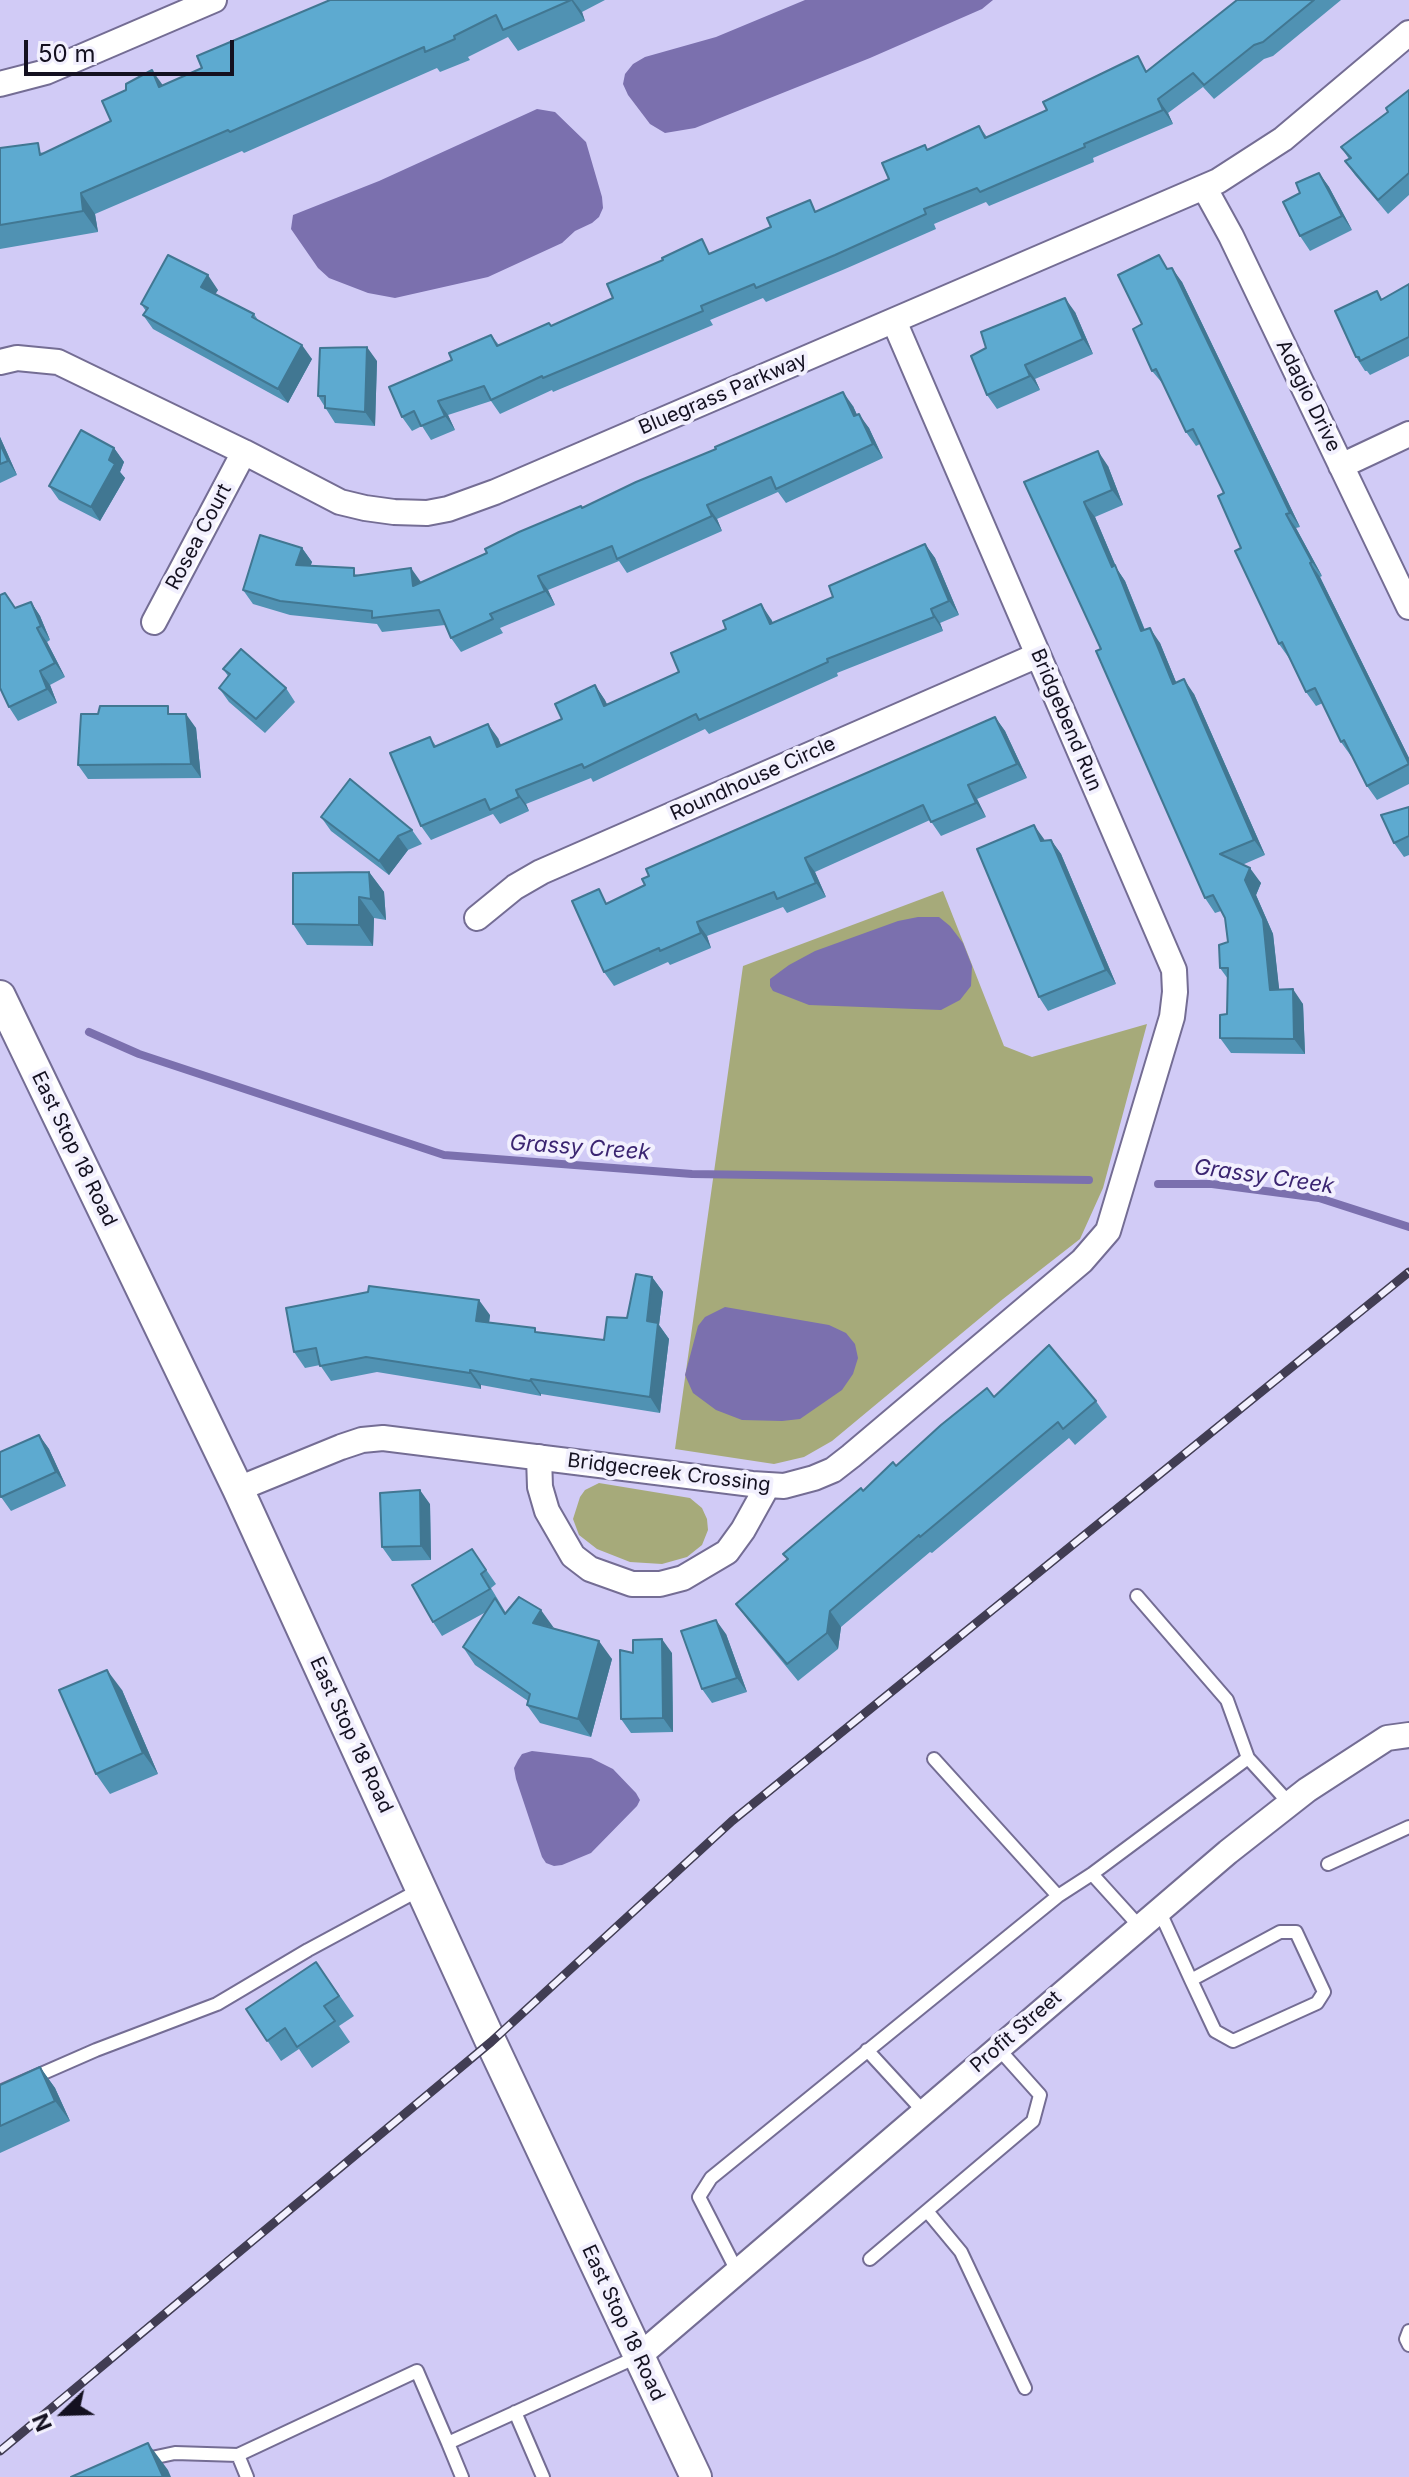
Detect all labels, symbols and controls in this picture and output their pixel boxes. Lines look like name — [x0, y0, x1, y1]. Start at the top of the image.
scale bar — [28, 24, 238, 74]
text: 50 m — [38, 39, 96, 68]
street label: Adagio Drive — [1271, 336, 1345, 456]
street label: Bluegrass Parkway — [635, 348, 811, 440]
street label: Rosea Court — [161, 480, 237, 594]
street label: Bridgebend Run — [1025, 645, 1107, 795]
street label: Roundhouse Circle — [667, 732, 839, 826]
street label: East Stop 18 Road — [26, 1068, 122, 1230]
water label: Grassy Creek — [509, 1130, 651, 1166]
water label: Grassy Creek — [1192, 1154, 1336, 1200]
street label: Bridgecreek Crossing — [566, 1449, 772, 1497]
street label: East Stop 18 Road — [304, 1653, 398, 1817]
street label: Profit Street — [966, 1986, 1066, 2078]
street label: East Stop 18 Road — [576, 2241, 670, 2405]
north arrow — [24, 2373, 104, 2453]
text: N — [27, 2410, 57, 2435]

